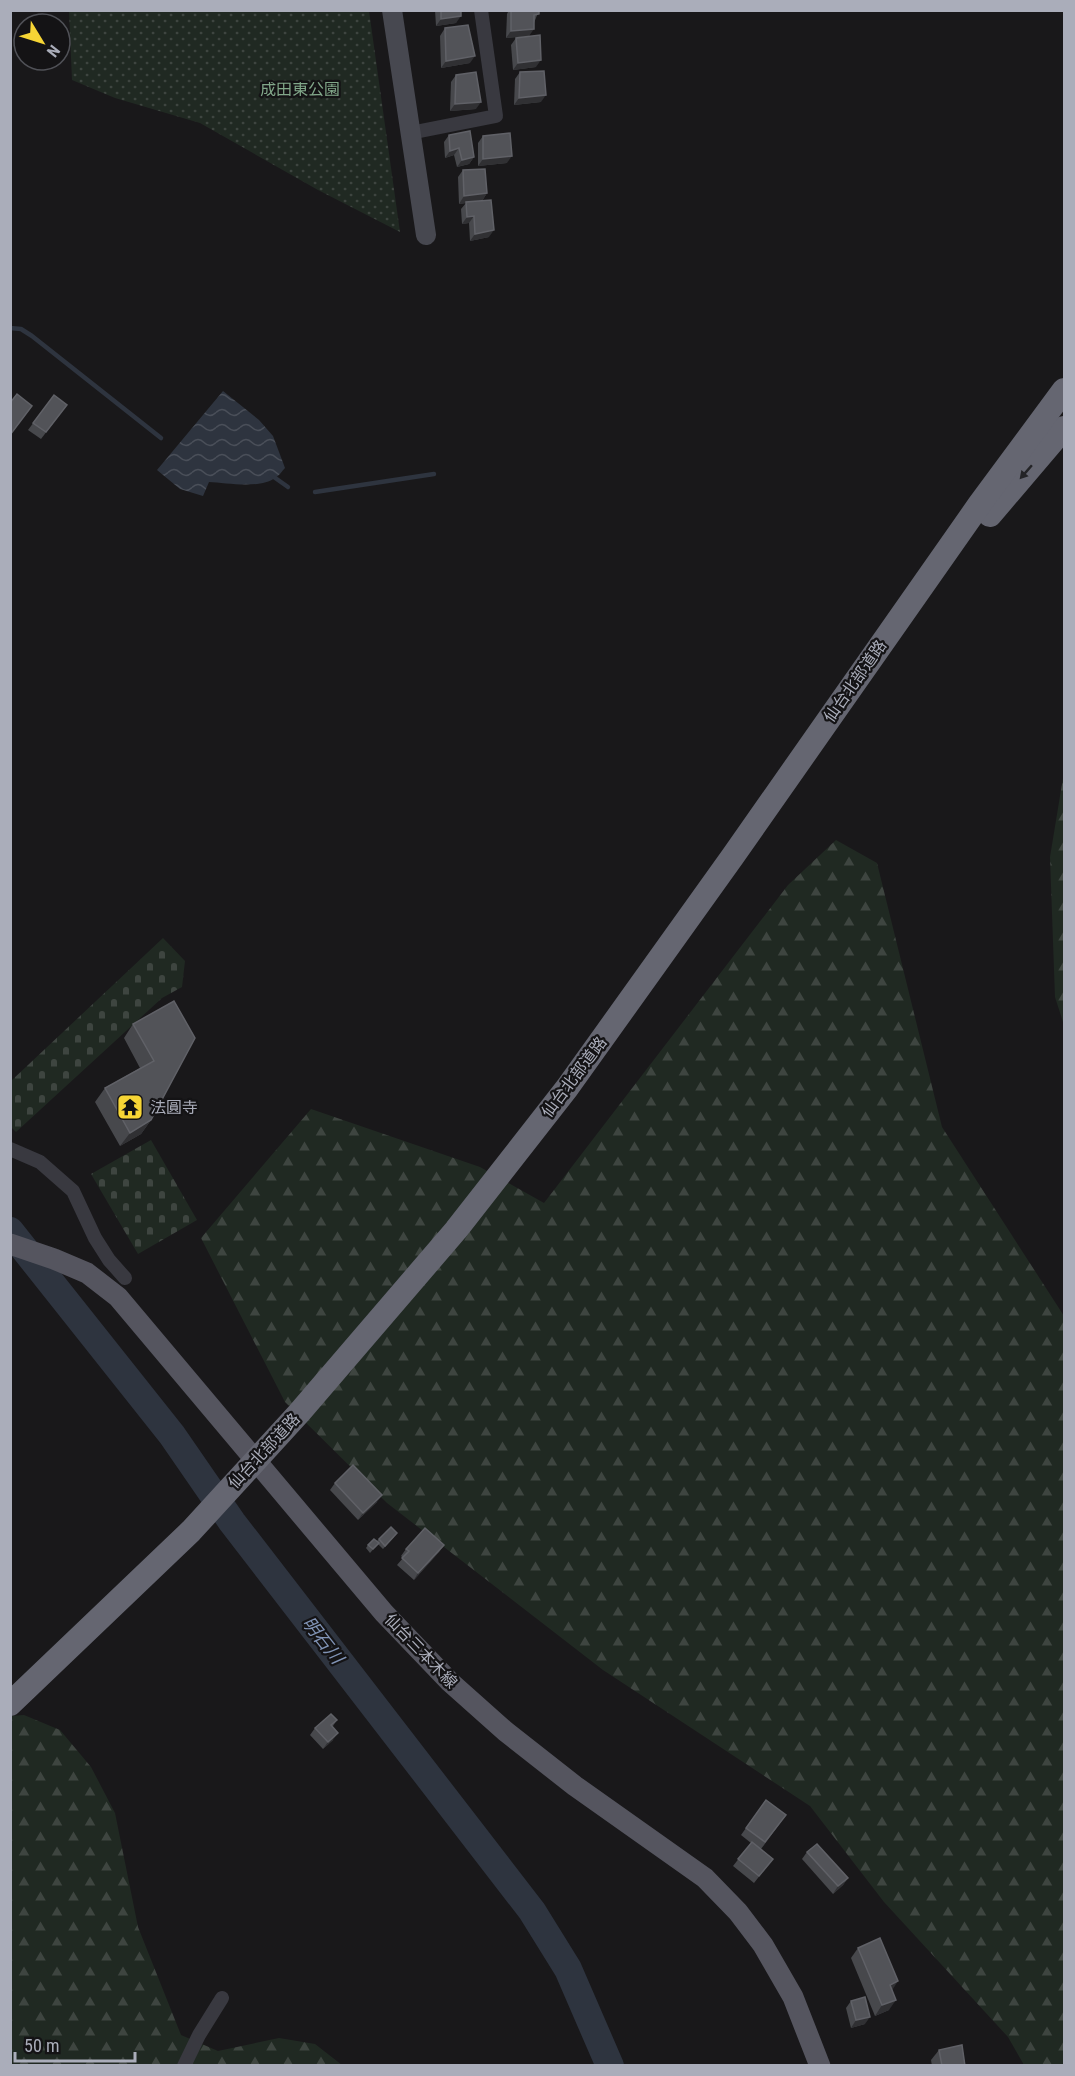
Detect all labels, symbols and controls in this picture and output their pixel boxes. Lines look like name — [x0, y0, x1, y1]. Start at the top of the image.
north arrow — [12, 12, 72, 72]
text: N — [43, 41, 64, 61]
park label: 成田東公園 — [260, 80, 340, 99]
one-way arrow — [1020, 464, 1033, 479]
street label: 仙台北部道路 — [820, 636, 890, 726]
street label: 仙台北部道路 — [538, 1033, 610, 1121]
temple icon: 法圓寺 — [115, 1092, 145, 1122]
place label: 法圓寺 — [150, 1098, 198, 1117]
street label: 仙台北部道路 — [224, 1409, 304, 1493]
street label: 仙台三本木線 — [381, 1610, 461, 1692]
water label: 明石川 — [298, 1612, 349, 1669]
scale bar — [15, 2025, 135, 2063]
text: 50 m — [24, 2035, 59, 2056]

